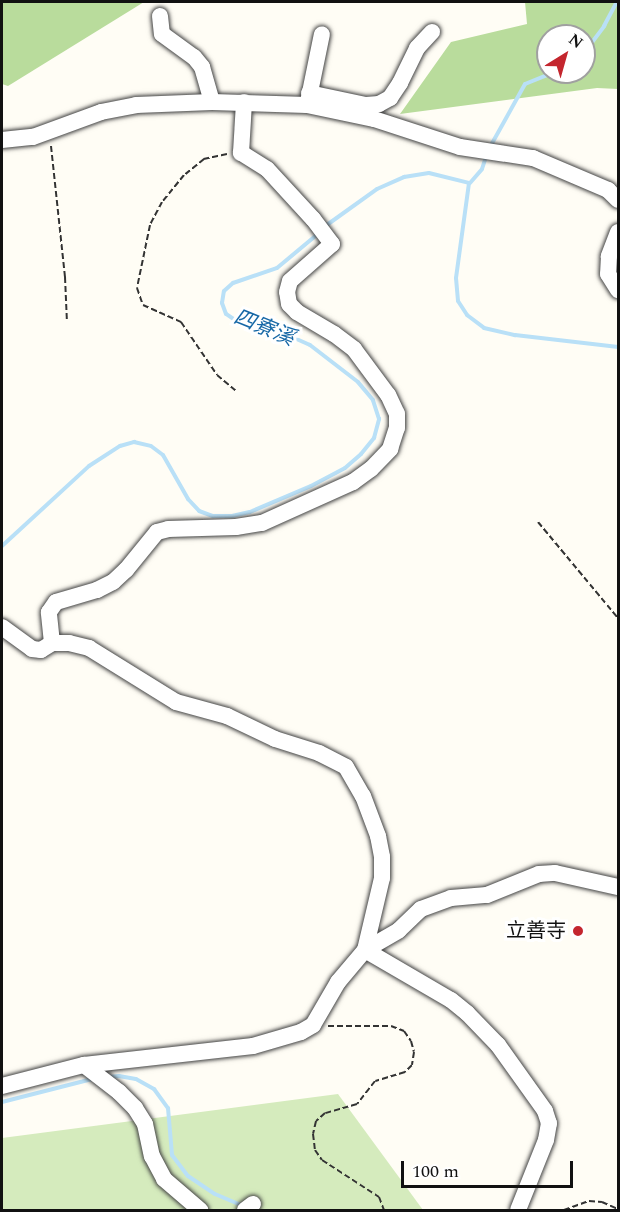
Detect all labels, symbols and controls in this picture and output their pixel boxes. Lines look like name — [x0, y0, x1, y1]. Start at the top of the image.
north arrow — [536, 24, 596, 84]
text: N — [563, 28, 588, 55]
water label: 四寮溪 — [230, 305, 298, 351]
place label: 立善寺 — [506, 919, 566, 943]
marker: 立善寺 — [571, 924, 585, 938]
scale bar — [404, 1149, 576, 1187]
text: 100 m — [412, 1158, 459, 1185]

